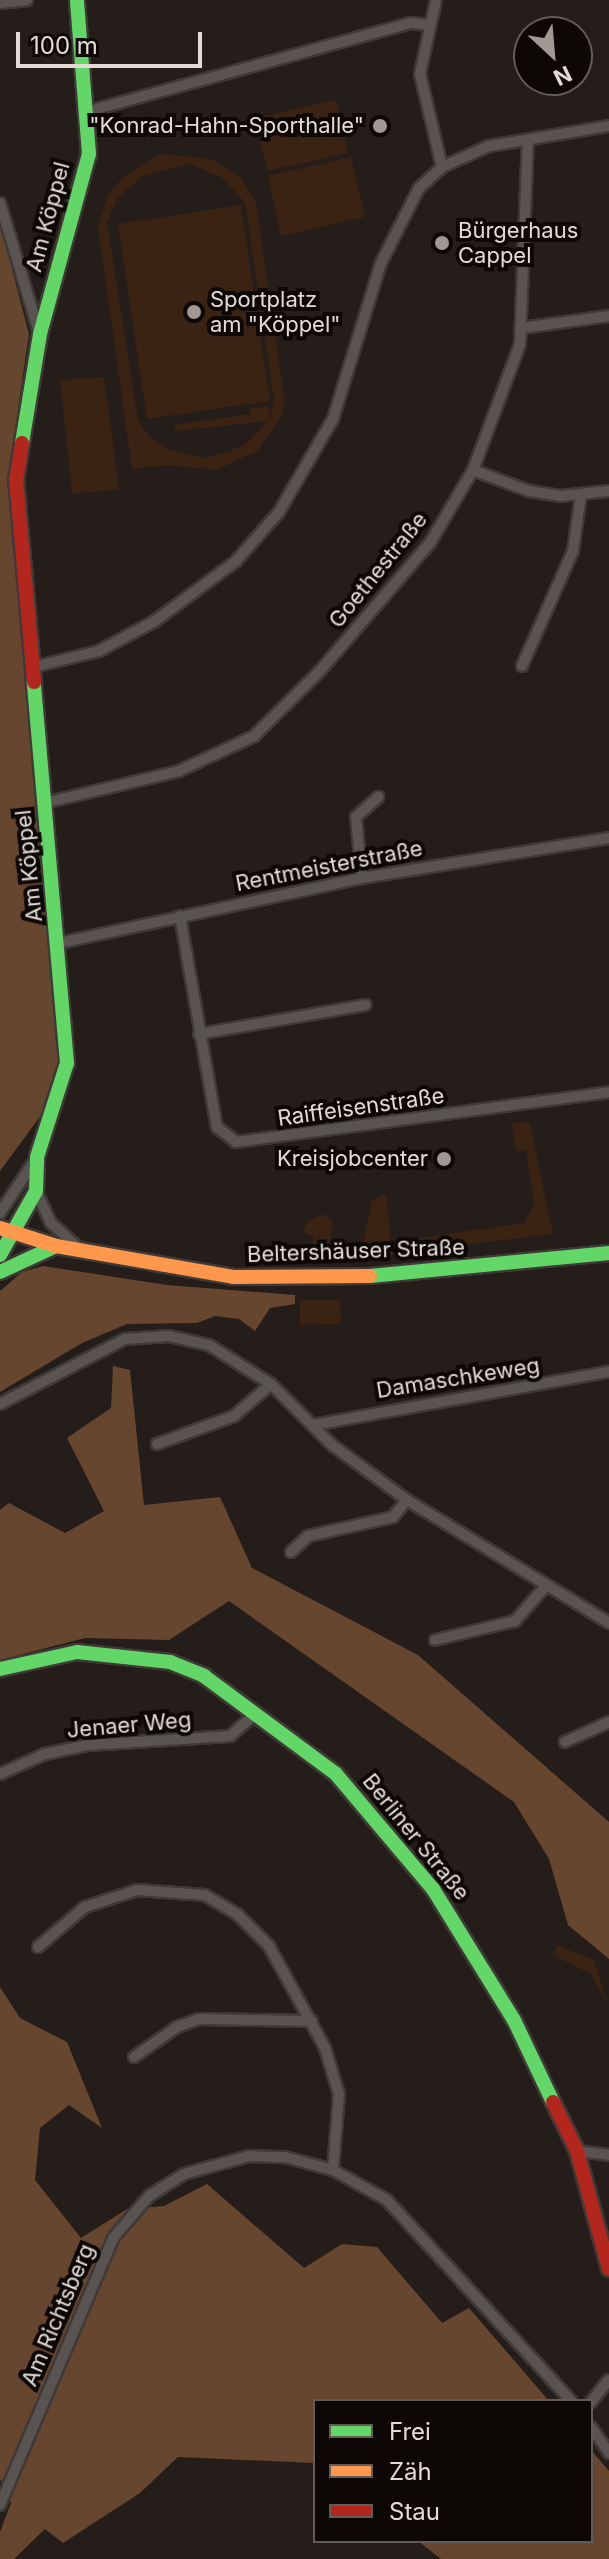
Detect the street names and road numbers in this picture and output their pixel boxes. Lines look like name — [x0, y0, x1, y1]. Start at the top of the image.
street label: Am Köppel — [21, 159, 75, 275]
street label: Goethestraße — [323, 507, 433, 633]
street label: Am Köppel — [10, 809, 48, 923]
street label: Rentmeisterstraße — [233, 835, 425, 897]
street label: Raiffeisenstraße — [276, 1082, 446, 1132]
street label: Beltershäuser Straße — [247, 1234, 465, 1268]
street label: Damaschkeweg — [374, 1352, 542, 1404]
street label: Jenaer Weg — [66, 1706, 192, 1744]
street label: Berliner Straße — [357, 1768, 475, 1906]
street label: Am Richtsberg — [16, 2240, 100, 2390]

